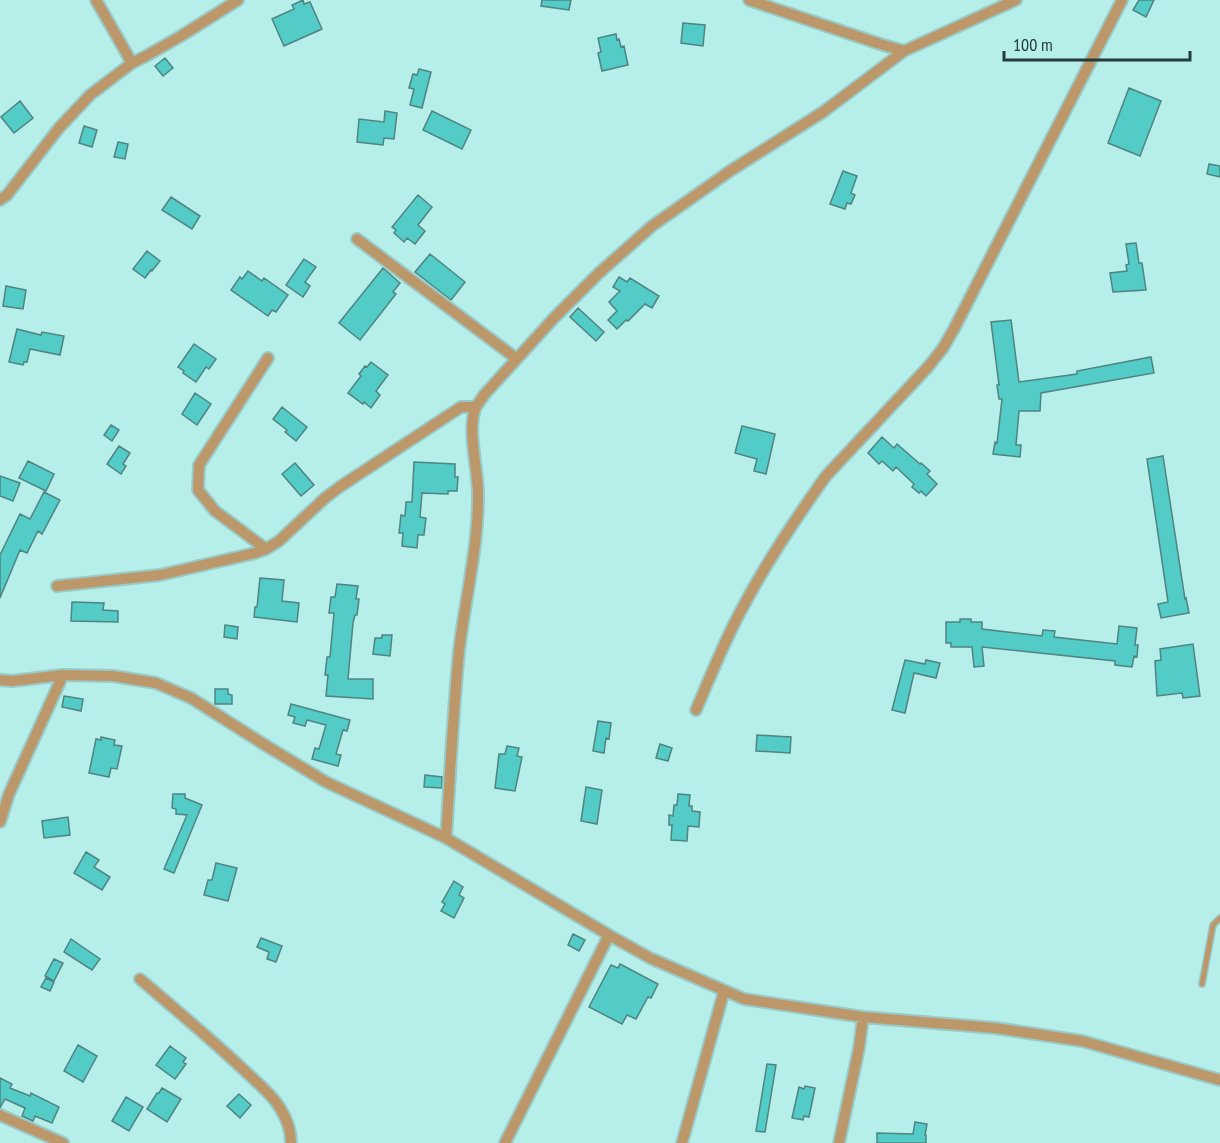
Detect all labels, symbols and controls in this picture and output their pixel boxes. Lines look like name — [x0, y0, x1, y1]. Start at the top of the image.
scale bar — [1004, 24, 1190, 62]
text: 100 m — [1013, 33, 1053, 56]

